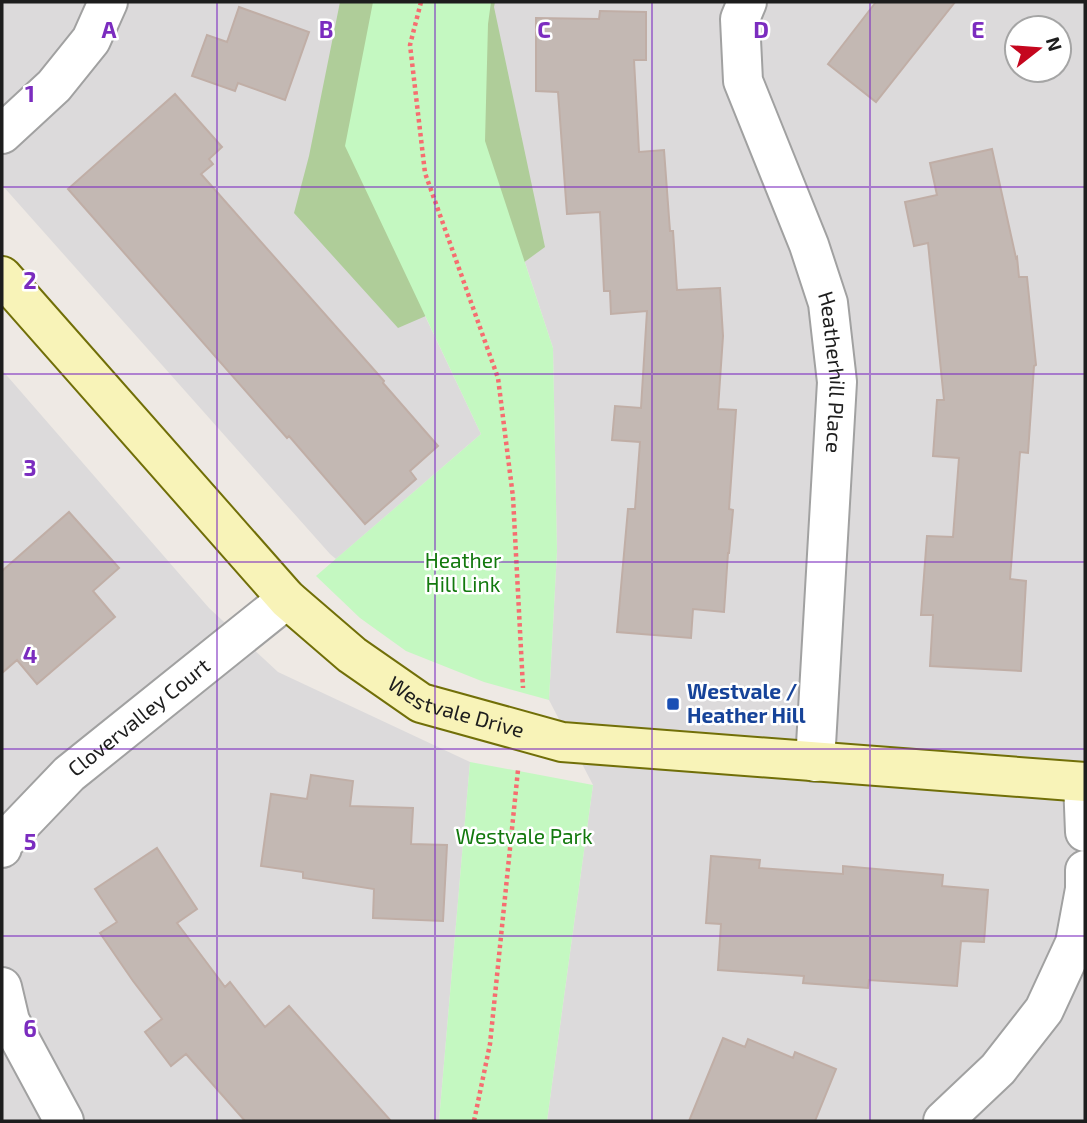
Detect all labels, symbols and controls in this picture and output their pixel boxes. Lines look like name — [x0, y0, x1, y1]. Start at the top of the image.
north arrow — [1003, 14, 1073, 84]
text: A — [101, 15, 117, 43]
text: B — [319, 15, 333, 43]
text: C — [537, 15, 551, 43]
text: D — [753, 15, 769, 43]
text: E — [971, 15, 985, 43]
text: N — [1042, 34, 1068, 54]
text: 1 — [25, 79, 35, 107]
text: 2 — [23, 266, 37, 294]
street label: Heatherhill Place — [814, 288, 851, 454]
text: 3 — [23, 453, 37, 481]
park label: Heather Hill Link — [425, 547, 502, 596]
text: 4 — [23, 640, 37, 668]
street label: Clovervalley Court — [62, 652, 214, 781]
street label: Westvale Drive — [384, 670, 527, 742]
place label: Westvale / Heather Hill — [687, 678, 806, 727]
marker: Westvale / Heather Hill — [665, 696, 681, 712]
park label: Westvale Park — [455, 823, 593, 848]
text: 5 — [24, 827, 36, 855]
text: 6 — [23, 1014, 37, 1042]

